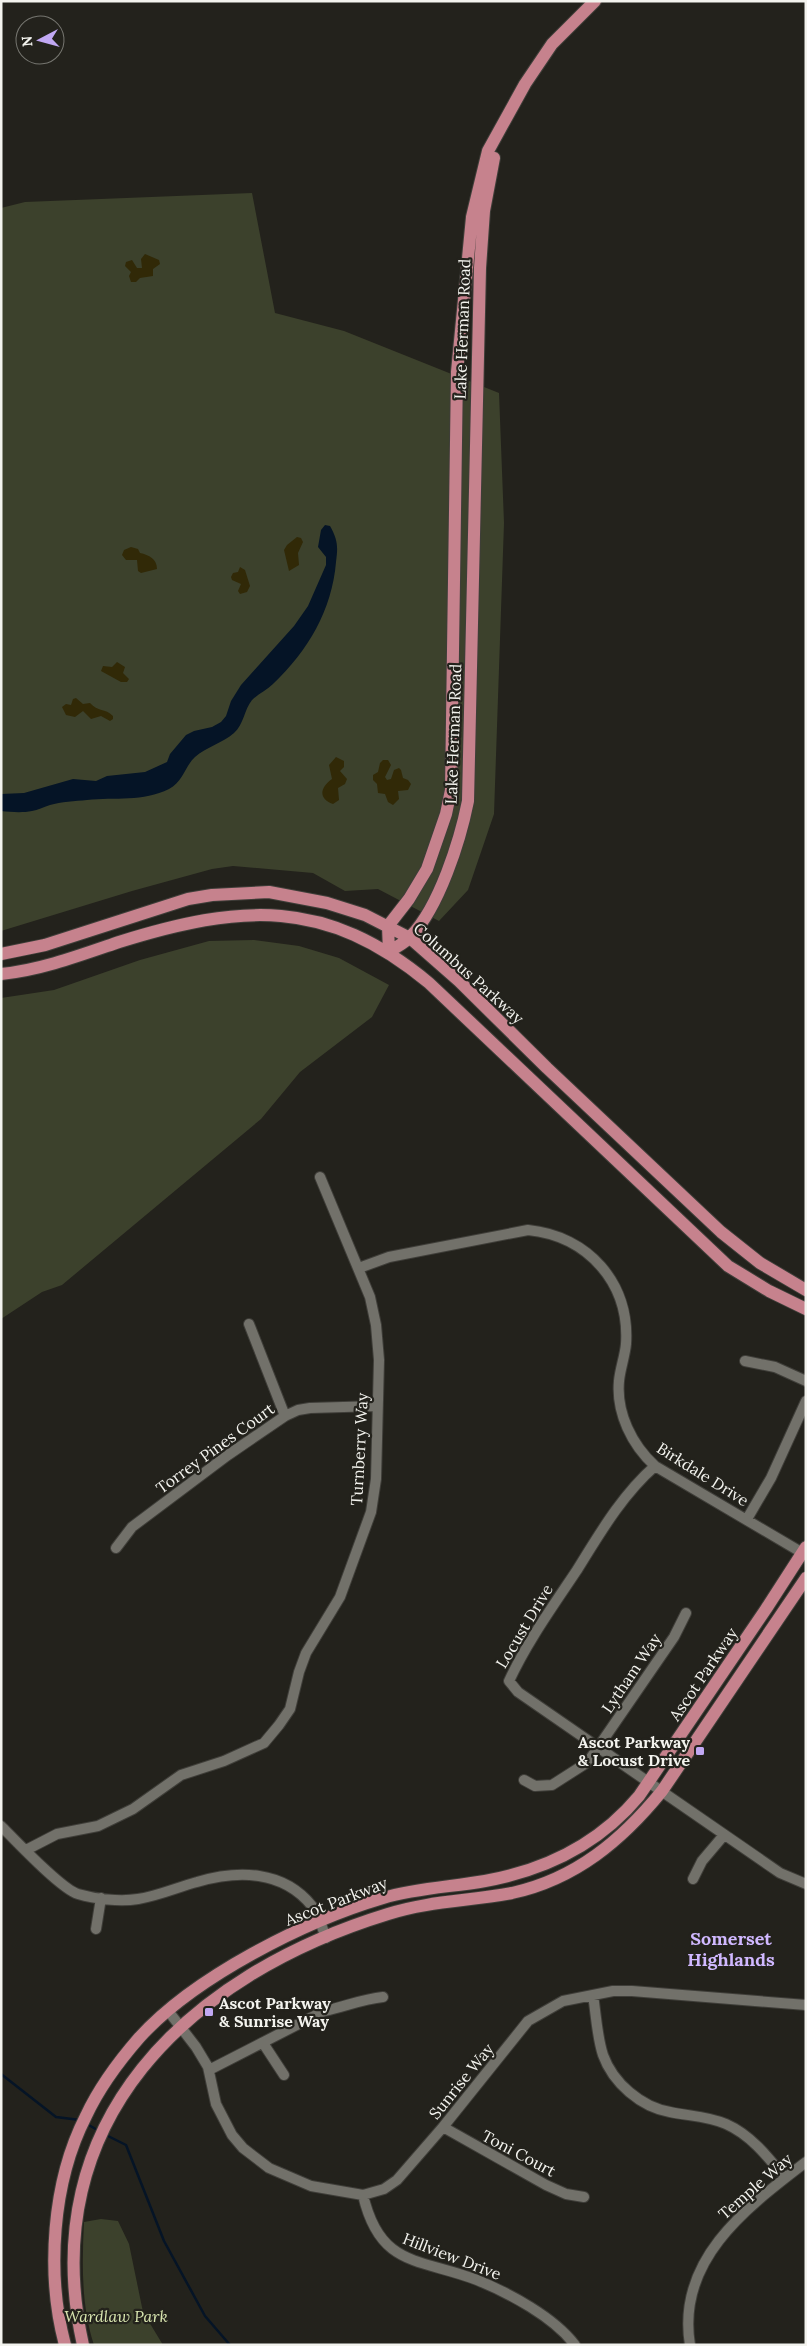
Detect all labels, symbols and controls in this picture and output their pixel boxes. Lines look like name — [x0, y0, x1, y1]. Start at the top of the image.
north arrow — [15, 15, 65, 65]
text: N — [18, 35, 37, 48]
street label: Lake Herman Road — [450, 258, 474, 400]
street label: Lake Herman Road — [441, 663, 465, 805]
street label: Columbus Parkway — [410, 918, 529, 1028]
street label: Turnberry Way — [346, 1392, 372, 1506]
street label: Torrey Pines Court — [152, 1398, 279, 1498]
street label: Birkdale Drive — [653, 1438, 753, 1510]
street label: Locust Drive — [491, 1580, 557, 1672]
street label: Ascot Parkway — [664, 1623, 742, 1725]
street label: Lytham Way — [597, 1629, 665, 1717]
place label: Ascot Parkway & Locust Drive — [578, 1732, 690, 1770]
marker: Ascot Parkway & Locust Drive — [694, 1745, 706, 1757]
street label: Ascot Parkway — [281, 1872, 391, 1930]
district label: Somerset Highlands — [687, 1927, 775, 1971]
place label: Ascot Parkway & Sunrise Way — [219, 1993, 331, 2031]
marker: Ascot Parkway & Sunrise Way — [203, 2006, 215, 2018]
street label: Sunrise Way — [424, 2039, 498, 2123]
street label: Toni Court — [479, 2125, 560, 2181]
street label: Temple Way — [714, 2148, 796, 2223]
street label: Hillview Drive — [400, 2228, 504, 2284]
park label: Wardlaw Park — [64, 2306, 168, 2326]

